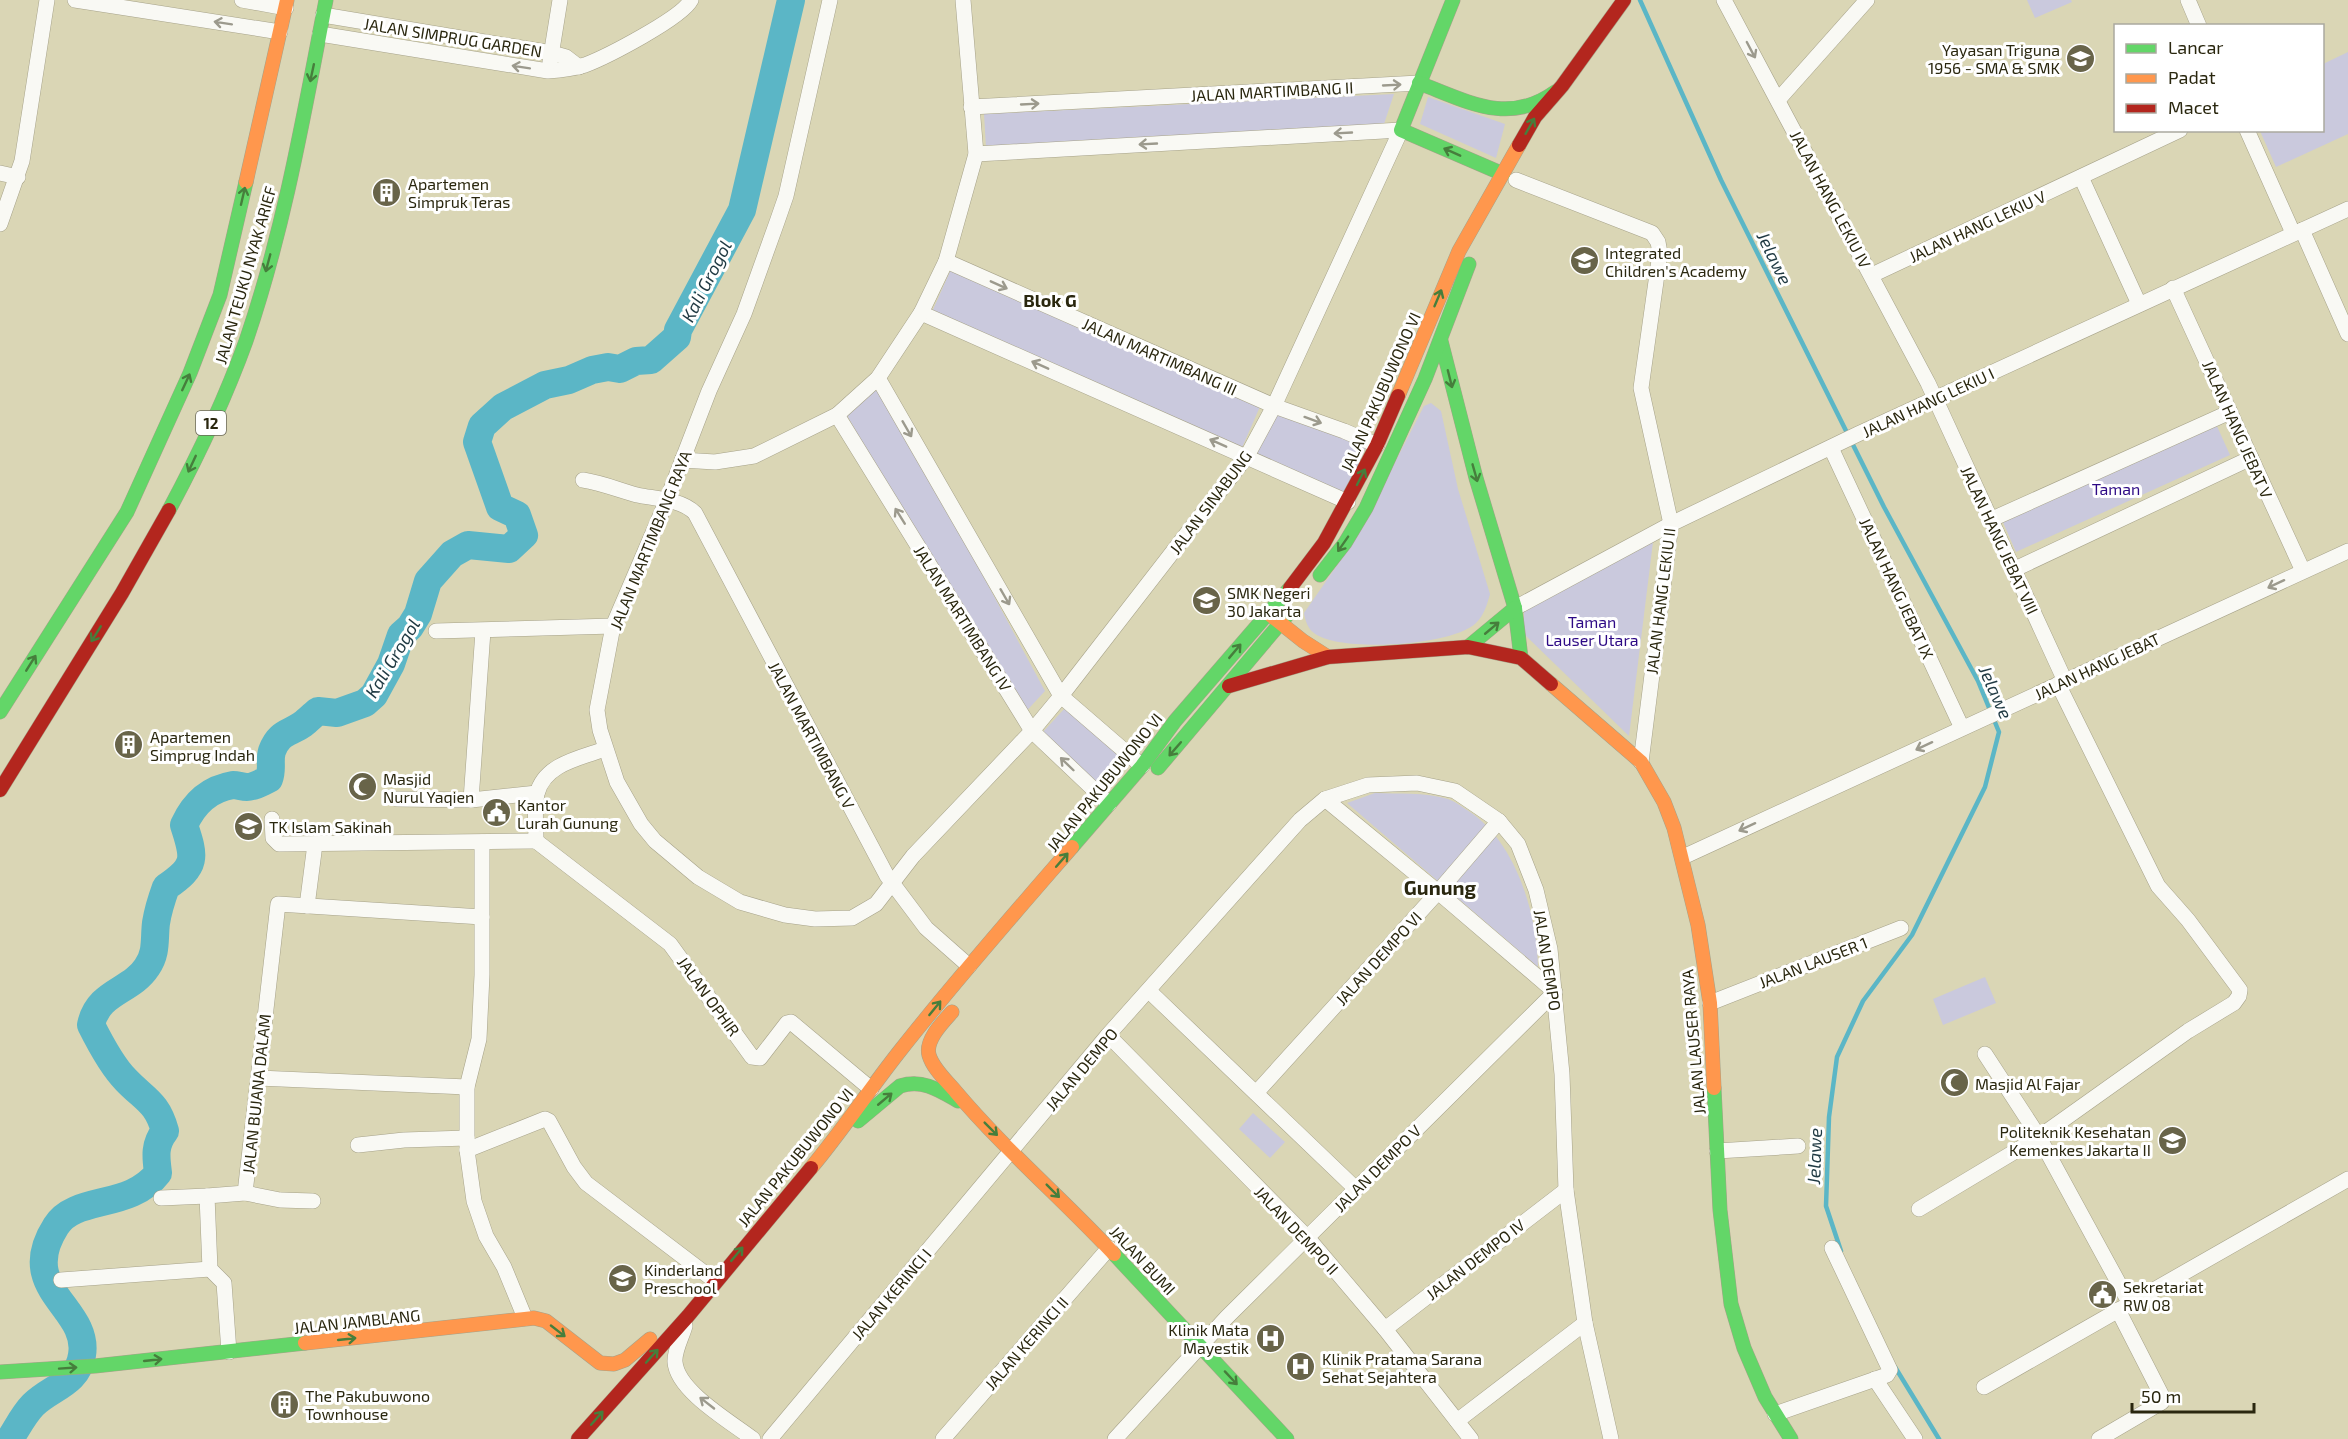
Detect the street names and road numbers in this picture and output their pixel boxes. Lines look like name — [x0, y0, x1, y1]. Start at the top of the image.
street label: JALAN SIMPRUG GARDEN — [363, 14, 543, 60]
street label: JALAN MARTIMBANG II — [1190, 77, 1354, 105]
street label: JALAN HANG LEKIU IV — [1787, 127, 1875, 271]
street label: JALAN TEUKU NYAK ARIEF — [210, 183, 280, 366]
street label: JALAN HANG LEKIU V — [1906, 186, 2048, 266]
street label: JALAN PAKUBUWONO VI — [1336, 309, 1424, 475]
street label: JALAN MARTIMBANG III — [1080, 313, 1240, 399]
street label: JALAN HANG JEBAT V — [2199, 357, 2277, 501]
street label: JALAN HANG LEKIU I — [1859, 363, 1997, 441]
road number: 12 — [196, 411, 226, 435]
street label: JALAN SINABUNG — [1165, 446, 1255, 558]
street label: JALAN MARTIMBANG RAYA — [605, 448, 695, 632]
street label: JALAN HANG JEBAT VIII — [1957, 463, 2043, 617]
street label: JALAN HANG JEBAT IX — [1856, 514, 1938, 662]
street label: JALAN HANG LEKIU II — [1642, 527, 1678, 675]
street label: JALAN MARTIMBANG IV — [910, 542, 1016, 695]
street label: JALAN HANG JEBAT — [2031, 629, 2163, 703]
street label: JALAN MARTIMBANG V — [765, 658, 859, 812]
street label: JALAN PAKUBUWONO VI — [1042, 709, 1166, 855]
street label: JALAN DEMPO VI — [1331, 907, 1425, 1009]
street label: JALAN DEMPO — [1531, 908, 1565, 1012]
street label: JALAN LAUSER 1 — [1756, 933, 1870, 991]
street label: JALAN OPHIR — [674, 953, 744, 1039]
street label: JALAN LAUSER RAYA — [1677, 969, 1709, 1115]
street label: JALAN BUJANA DALAM — [238, 1013, 274, 1175]
street label: JALAN DEMPO — [1041, 1024, 1121, 1114]
street label: JALAN PAKUBUWONO VI — [733, 1084, 857, 1230]
street label: JALAN DEMPO V — [1330, 1120, 1425, 1215]
street label: JALAN DEMPO II — [1251, 1182, 1343, 1278]
street label: JALAN DEMPO IV — [1422, 1215, 1528, 1303]
street label: JALAN BUMI — [1106, 1222, 1180, 1298]
street label: JALAN KERINCI I — [847, 1245, 935, 1343]
street label: JALAN KERINCI II — [980, 1292, 1072, 1394]
street label: JALAN JAMBLANG — [293, 1305, 421, 1337]

